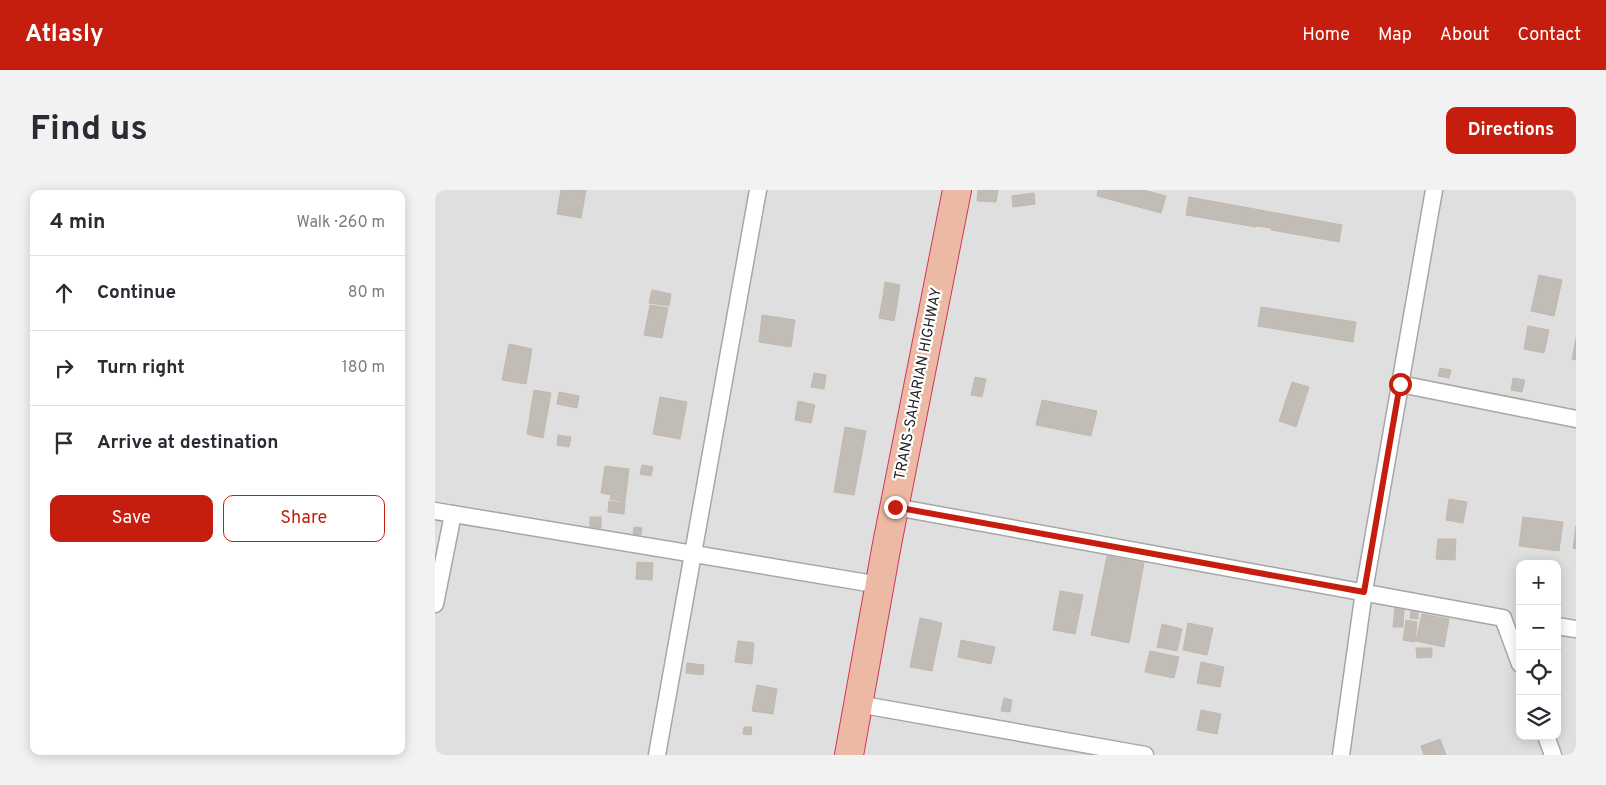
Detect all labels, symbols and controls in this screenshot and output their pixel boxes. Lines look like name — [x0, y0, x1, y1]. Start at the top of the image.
text: Atlasly — [25, 20, 104, 50]
text: Home — [1302, 24, 1350, 47]
text: Map — [1378, 24, 1412, 47]
text: About — [1440, 24, 1489, 47]
text: Contact — [1517, 24, 1581, 47]
button: Directions — [1446, 107, 1576, 154]
text: Find us — [30, 108, 148, 152]
text: 4 min — [50, 209, 106, 236]
text: Walk · 260 m — [296, 213, 385, 233]
icon: ahead — [50, 279, 78, 307]
text: Continue — [97, 281, 176, 305]
text: 80 m — [348, 283, 385, 303]
street label: TRANS-SAHARIAN HIGHWAY — [891, 286, 947, 482]
icon: right — [50, 354, 78, 382]
text: Turn right — [97, 356, 185, 380]
text: 180 m — [342, 358, 385, 378]
route start — [1389, 373, 1412, 396]
icon: arrive — [50, 429, 78, 457]
text: Arrive at destination — [97, 431, 278, 455]
button: Save — [50, 495, 213, 542]
button: Share — [223, 495, 385, 542]
route end — [884, 496, 907, 519]
map controls — [1516, 560, 1561, 740]
button: + — [1516, 560, 1561, 605]
button: − — [1516, 605, 1561, 650]
button: locate — [1516, 650, 1561, 695]
button: layers — [1516, 695, 1561, 740]

